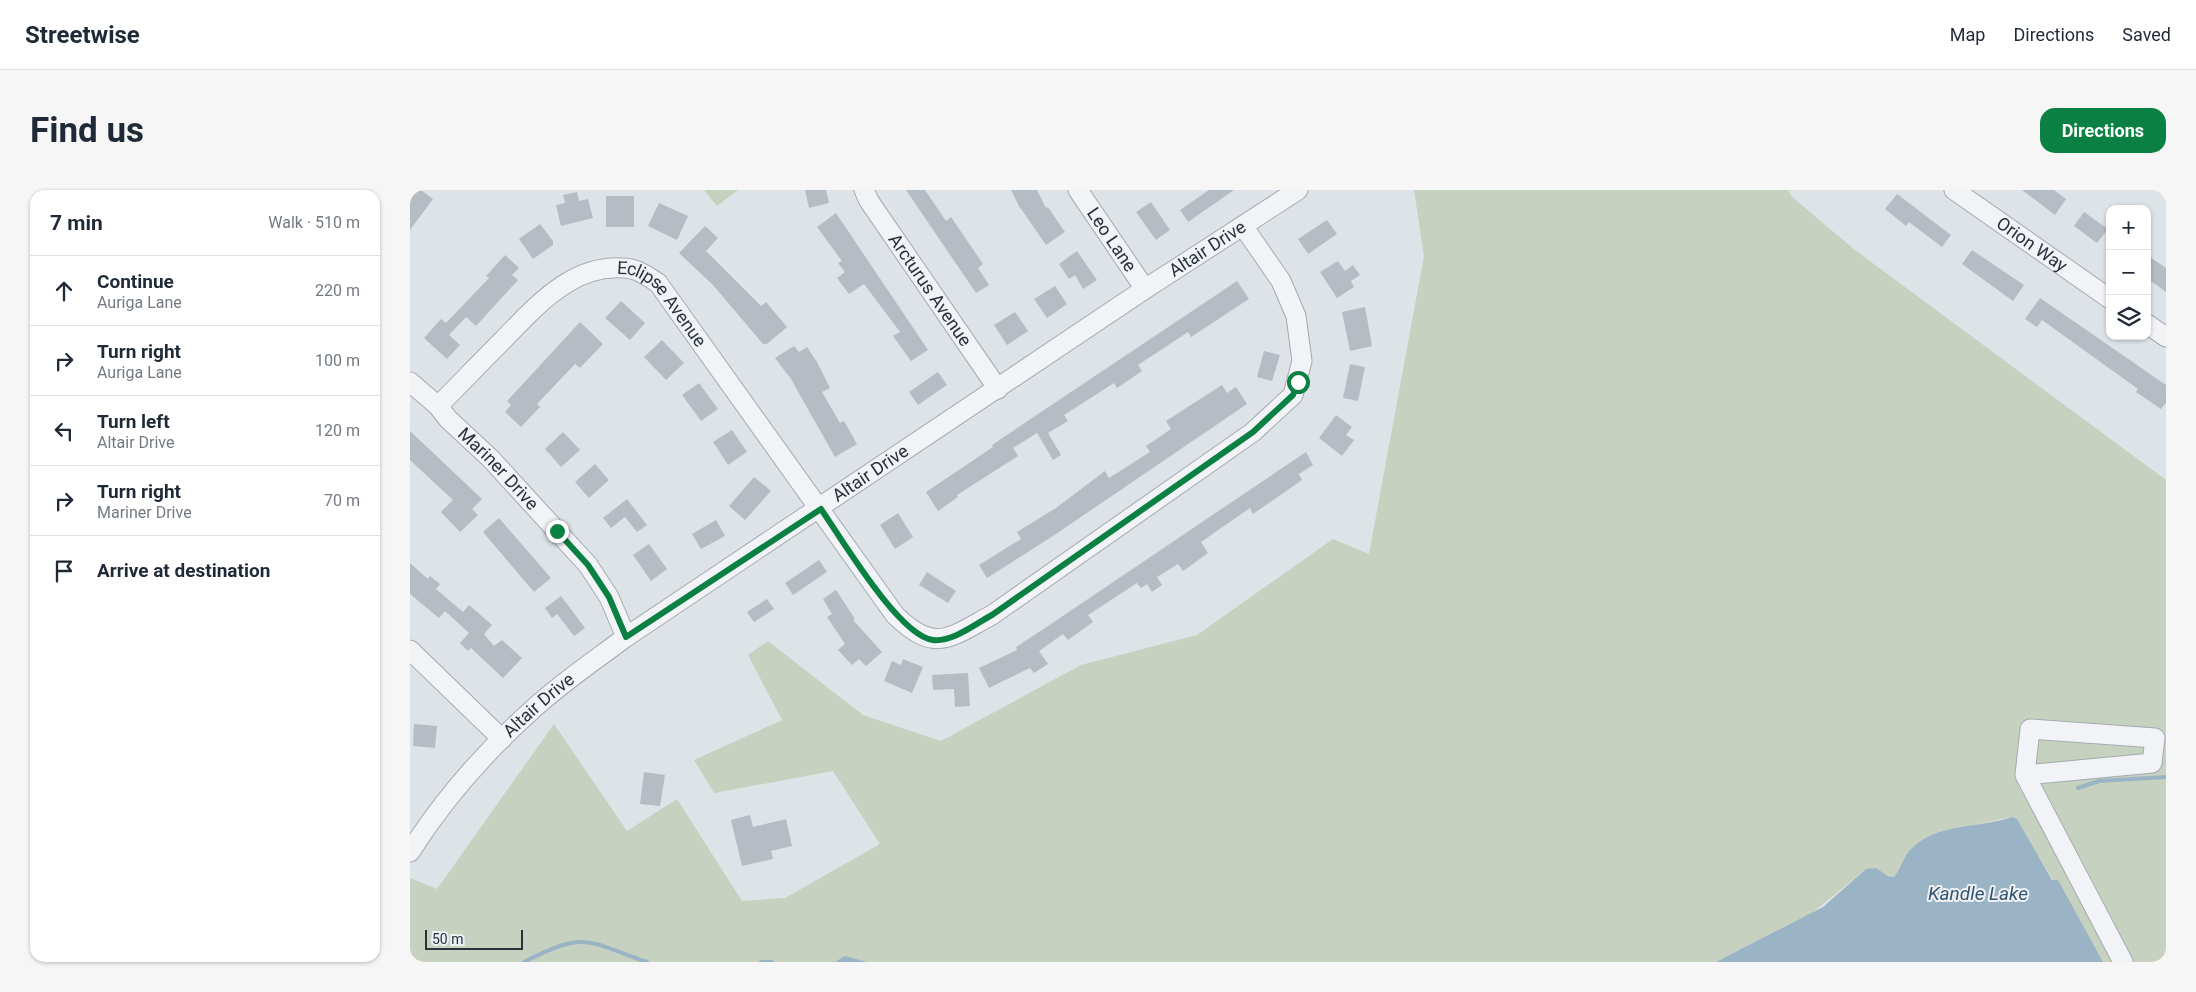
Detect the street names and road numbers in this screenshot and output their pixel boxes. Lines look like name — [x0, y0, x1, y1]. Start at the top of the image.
street label: Leo Lane — [1083, 203, 1141, 276]
street label: Orion Way — [1993, 212, 2072, 276]
street label: Altair Drive — [1165, 216, 1249, 281]
street label: Arcturus Avenue — [885, 229, 976, 350]
street label: Eclipse Avenue — [616, 257, 711, 351]
street label: Mariner Drive — [454, 423, 543, 514]
street label: Altair Drive — [828, 440, 912, 506]
street label: Altair Drive — [499, 668, 578, 741]

